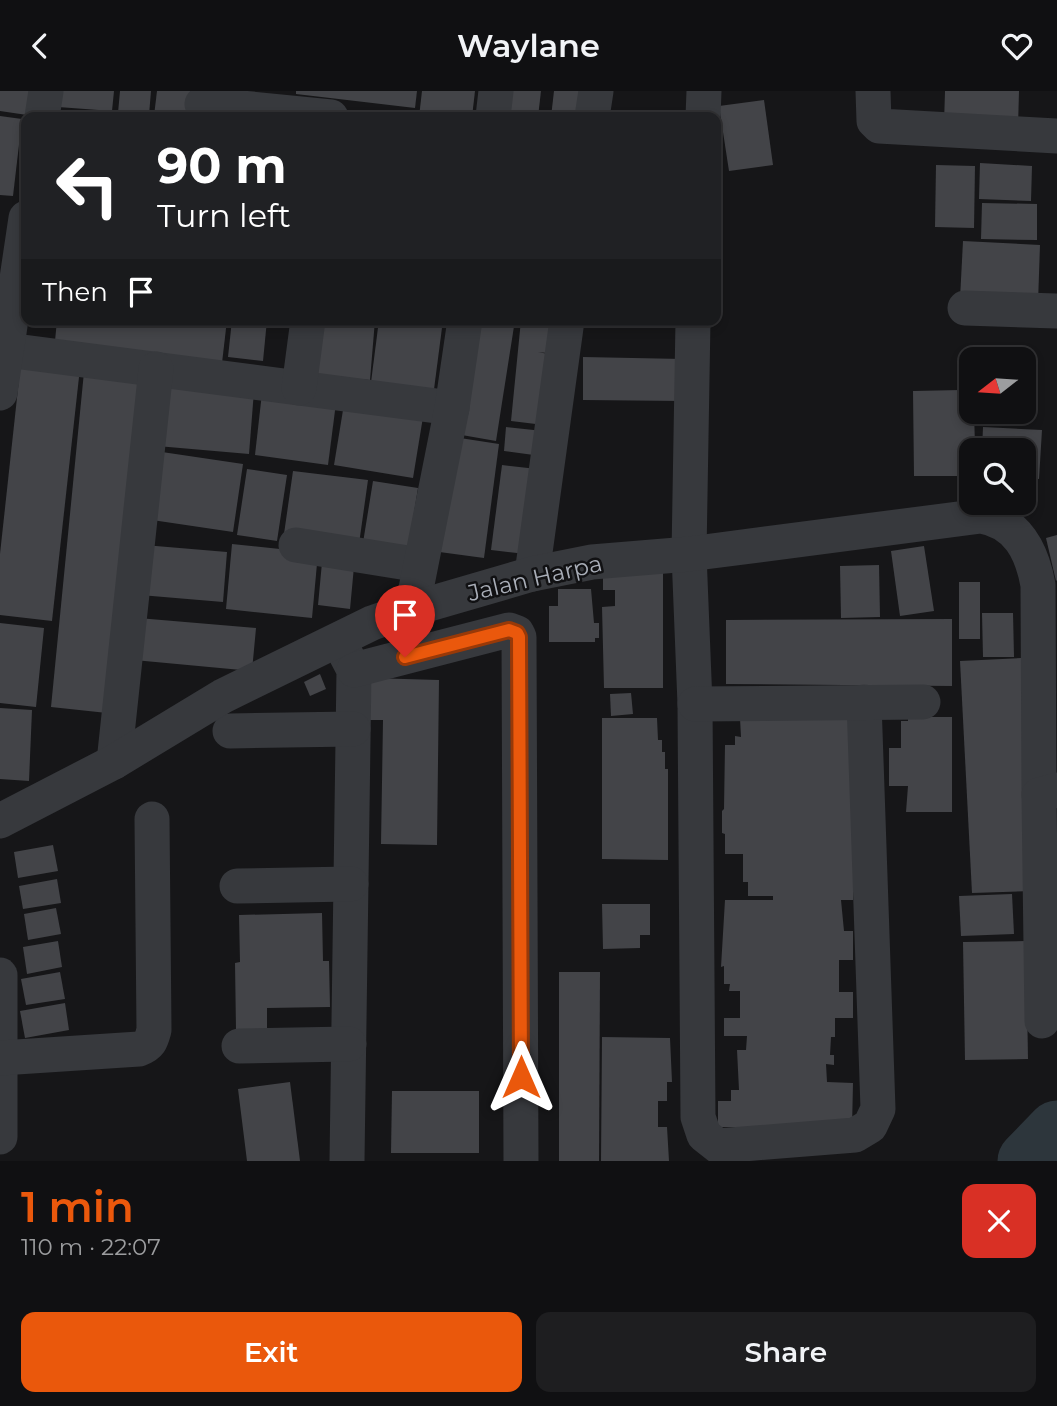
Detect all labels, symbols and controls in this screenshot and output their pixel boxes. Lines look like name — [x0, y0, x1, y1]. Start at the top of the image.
text: Waylane — [457, 26, 600, 65]
icon: back — [21, 27, 59, 65]
icon: heart — [998, 27, 1036, 65]
text: 90 m — [157, 136, 287, 195]
icon: left — [42, 140, 133, 231]
text: Turn left — [157, 196, 291, 235]
icon: arrive — [122, 273, 160, 311]
text: Then — [42, 276, 108, 308]
north arrow — [959, 347, 1036, 423]
map controls — [959, 347, 1036, 515]
button: search — [959, 438, 1036, 515]
street label: Jalan Harpa — [464, 549, 605, 607]
pin — [375, 585, 435, 657]
icon: arrive — [386, 596, 424, 634]
position arrow — [484, 1040, 558, 1114]
text: 1 min — [21, 1181, 134, 1233]
button: close — [962, 1184, 1036, 1258]
text: 110 m · 22:07 — [21, 1233, 161, 1261]
button: Exit — [21, 1312, 522, 1392]
button: Share — [536, 1312, 1036, 1392]

